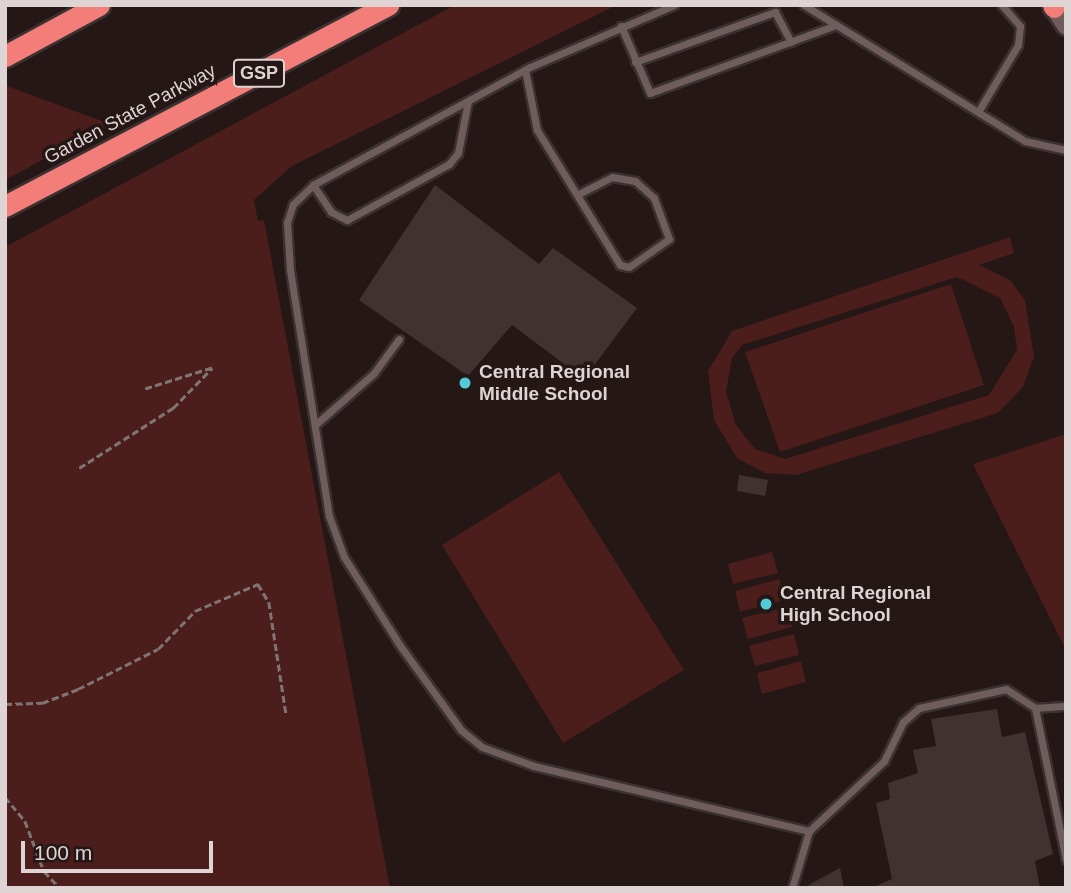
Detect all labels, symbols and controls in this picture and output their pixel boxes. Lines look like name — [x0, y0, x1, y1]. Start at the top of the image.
road number: GSP — [233, 58, 285, 88]
street label: Garden State Parkway — [40, 59, 220, 169]
place label: Central Regional Middle School — [479, 361, 630, 405]
marker: Central Regional Middle School — [457, 375, 473, 391]
place label: Central Regional High School — [780, 582, 931, 626]
marker: Central Regional High School — [758, 596, 774, 612]
scale bar — [24, 826, 217, 870]
text: 100 m — [34, 841, 92, 864]

